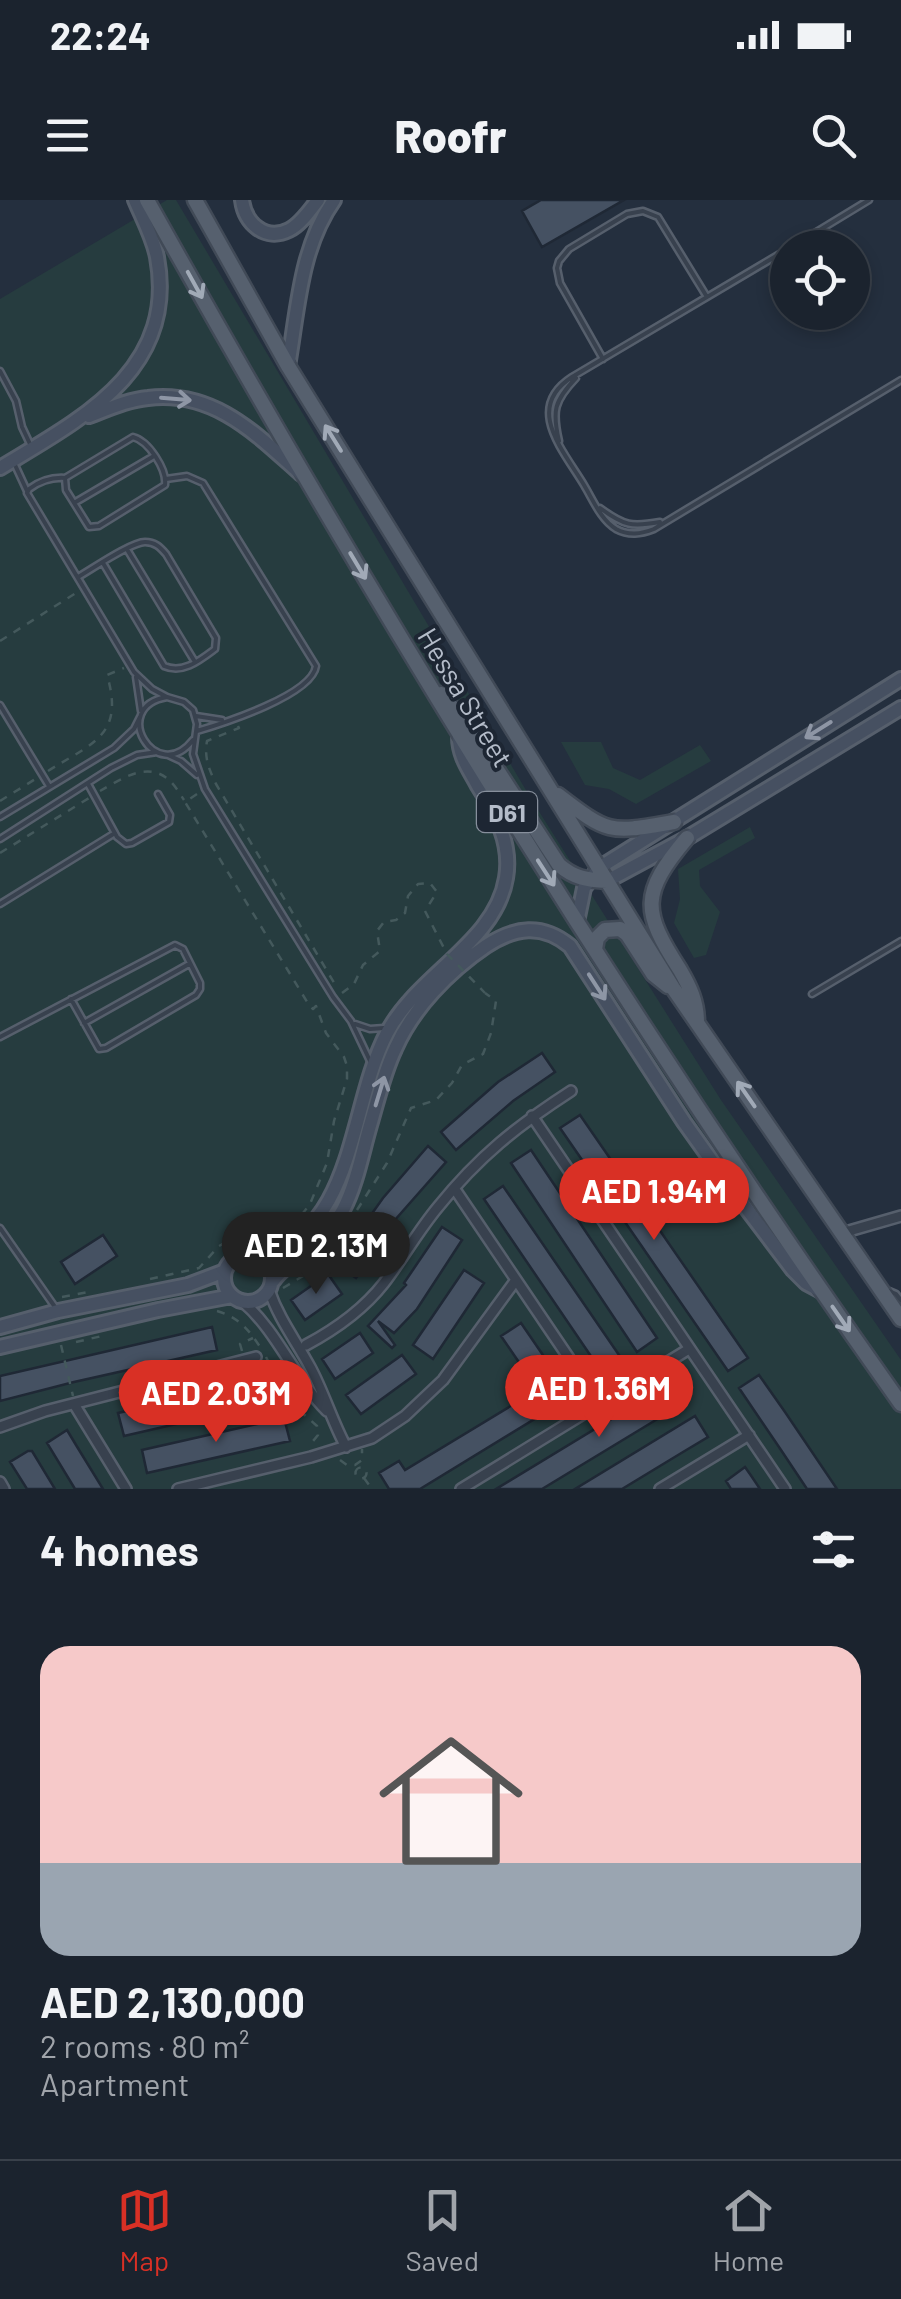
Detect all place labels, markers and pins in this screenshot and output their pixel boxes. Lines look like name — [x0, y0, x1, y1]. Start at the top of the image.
pin: AED 1.94M — [540, 1158, 768, 1243]
pin: AED 2.13M — [202, 1212, 430, 1297]
pin: AED 1.36M — [485, 1355, 713, 1440]
pin: AED 2.03M — [102, 1360, 330, 1445]

